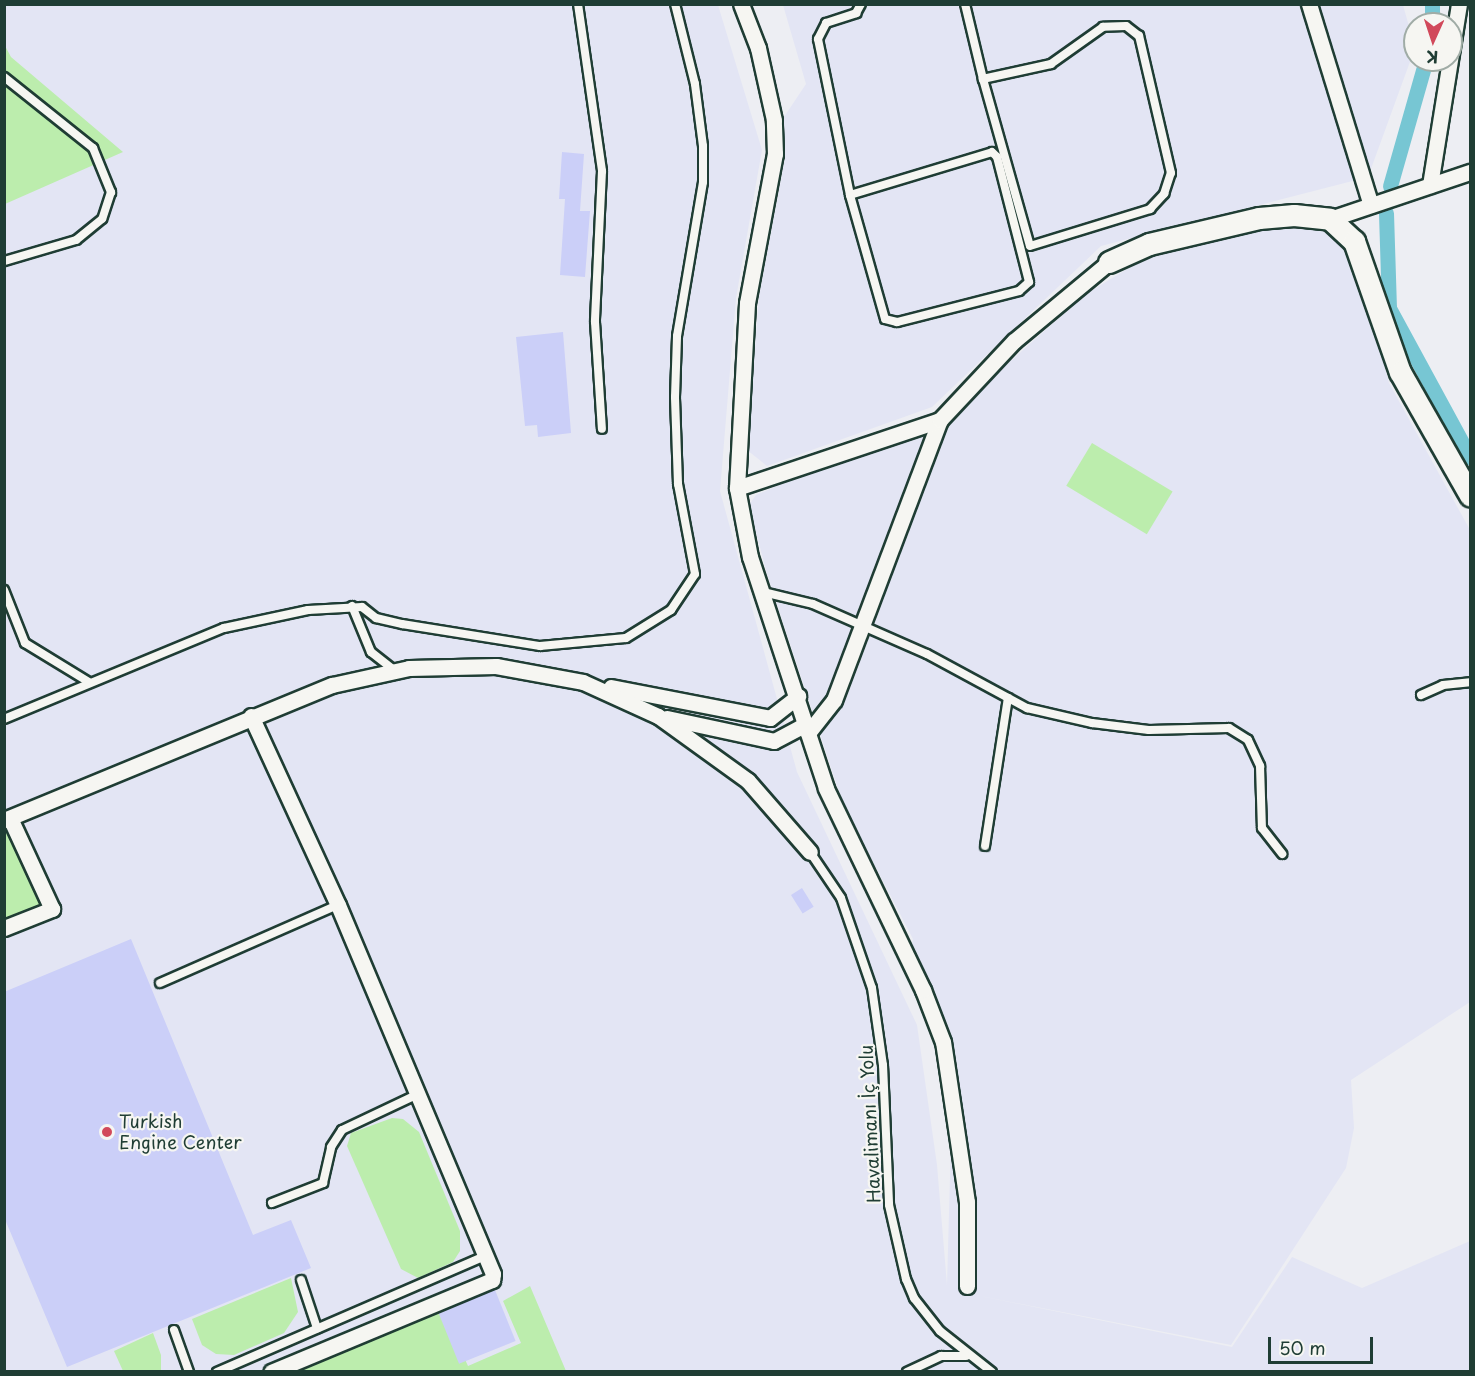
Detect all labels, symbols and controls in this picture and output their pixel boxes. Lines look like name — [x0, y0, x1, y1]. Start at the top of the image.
north arrow — [1403, 12, 1463, 72]
text: K — [1426, 46, 1439, 70]
street label: Havalimanı İç Yolu — [855, 1044, 885, 1204]
place label: Turkish Engine Center — [119, 1111, 242, 1154]
marker: Turkish Engine Center — [100, 1125, 114, 1139]
scale bar — [1271, 1325, 1376, 1363]
text: 50 m — [1279, 1334, 1326, 1361]

